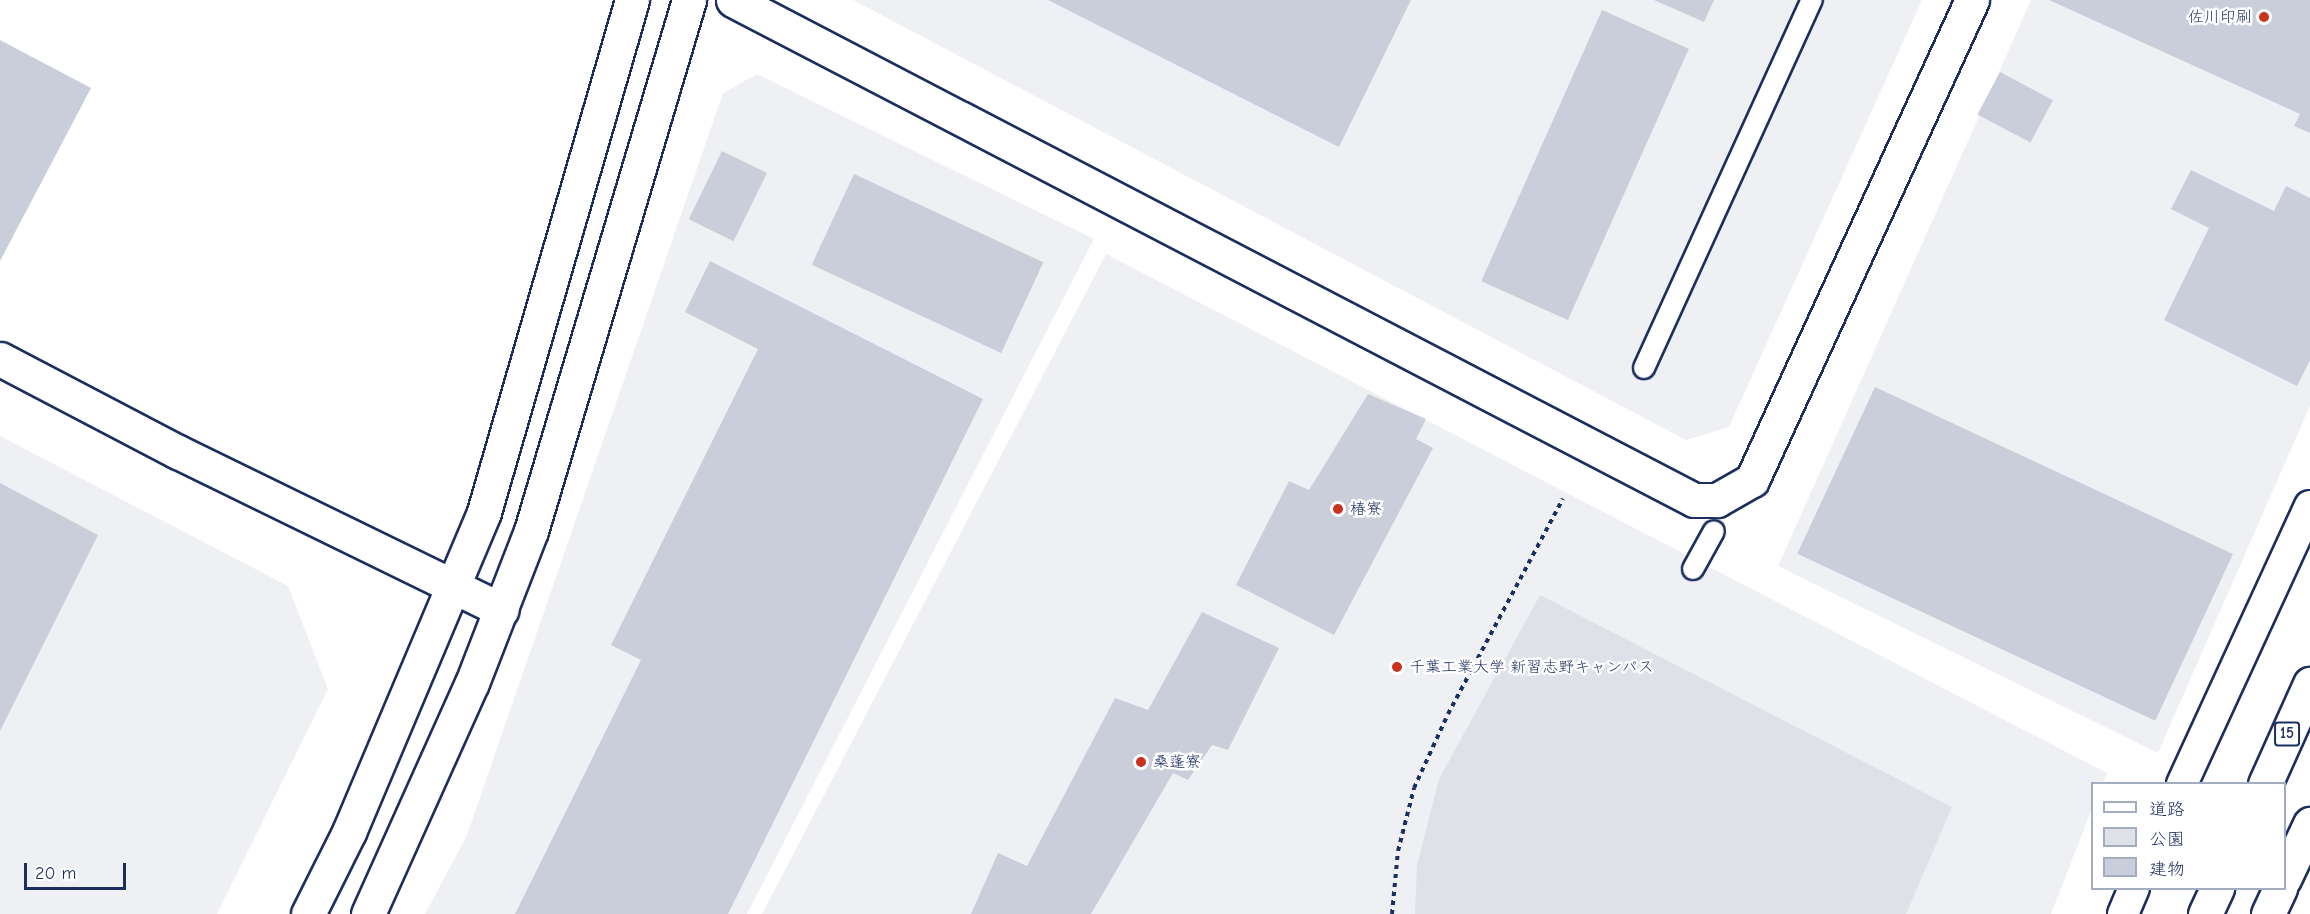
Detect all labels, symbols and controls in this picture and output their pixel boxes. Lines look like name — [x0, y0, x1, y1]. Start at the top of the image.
place label: 佐川印刷 — [2188, 7, 2252, 27]
marker: 佐川印刷 — [2257, 10, 2271, 24]
place label: 椿寮 — [1350, 499, 1382, 519]
marker: 椿寮 — [1331, 502, 1345, 516]
place label: 千葉工業大学 新習志野キャンパス — [1409, 657, 1654, 677]
marker: 千葉工業大学 新習志野キャンパス — [1390, 660, 1404, 674]
road number: 15 — [2274, 722, 2300, 746]
place label: 桑蓬寮 — [1153, 752, 1201, 772]
marker: 桑蓬寮 — [1134, 755, 1148, 769]
legend — [2091, 782, 2286, 890]
text: 道路 — [2149, 799, 2185, 820]
text: 公園 — [2149, 829, 2185, 850]
scale bar — [27, 851, 129, 889]
text: 建物 — [2149, 859, 2185, 880]
text: 20 m — [35, 863, 76, 884]

